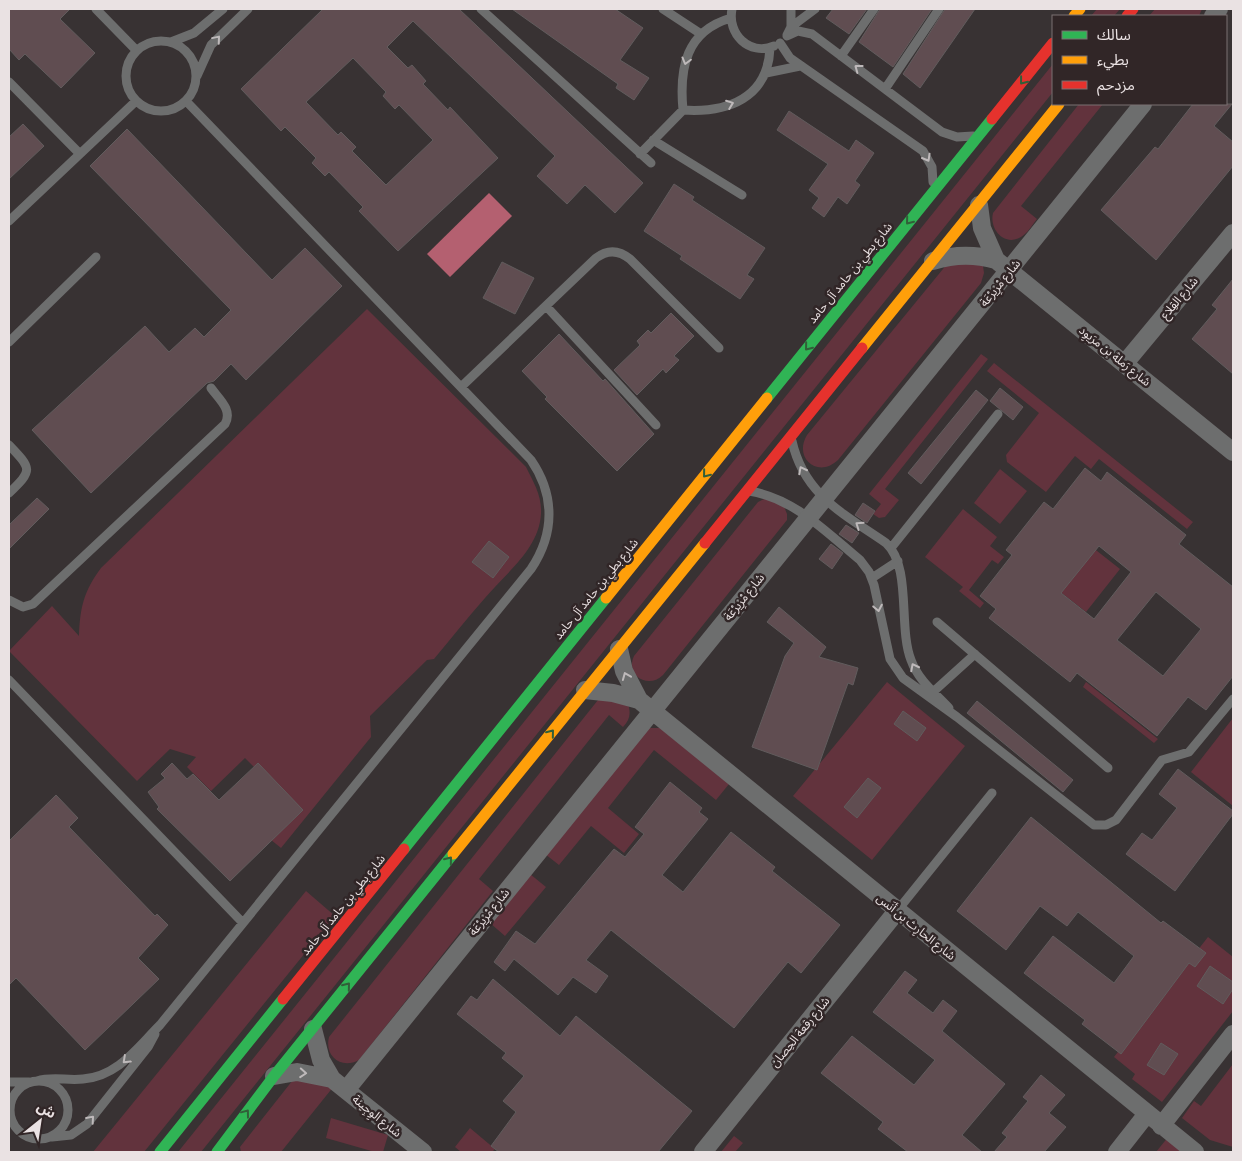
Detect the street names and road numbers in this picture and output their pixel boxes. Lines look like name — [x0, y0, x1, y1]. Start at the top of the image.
street label: شارع بطي بن حامد آل حامد — [803, 219, 897, 328]
street label: شارع مْزِيرْعَة — [975, 255, 1025, 311]
street label: شارع القِلاع — [1156, 273, 1202, 323]
street label: شارع رَملة بن مرَيوِد — [1075, 321, 1155, 391]
street label: شارع بطي بن حامد آل حامد — [549, 535, 643, 644]
street label: شارع مْزِيرْعَة — [719, 569, 769, 625]
street label: شارع بطي بن حامد آل حامد — [296, 851, 390, 960]
street label: شارع مْزِيرْعَة — [464, 884, 514, 940]
street label: شارع الحارِث بن أنَس — [872, 889, 959, 965]
street label: شارع رِقعة الحِصان — [766, 993, 835, 1072]
street label: شارع الوِجِينة — [348, 1090, 406, 1142]

